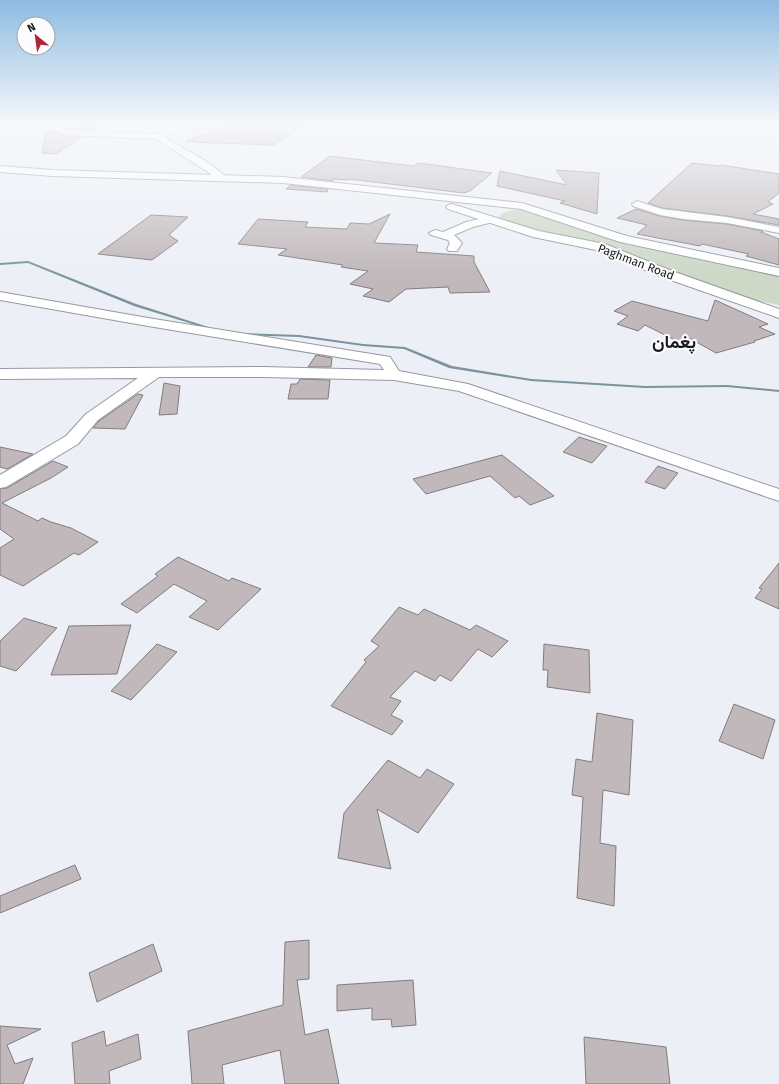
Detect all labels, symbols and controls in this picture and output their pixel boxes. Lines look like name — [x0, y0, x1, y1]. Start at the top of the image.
north arrow — [16, 16, 56, 56]
text: N — [25, 20, 38, 35]
street label: Paghman Road — [596, 241, 676, 283]
district label: پغمان — [652, 331, 696, 354]

